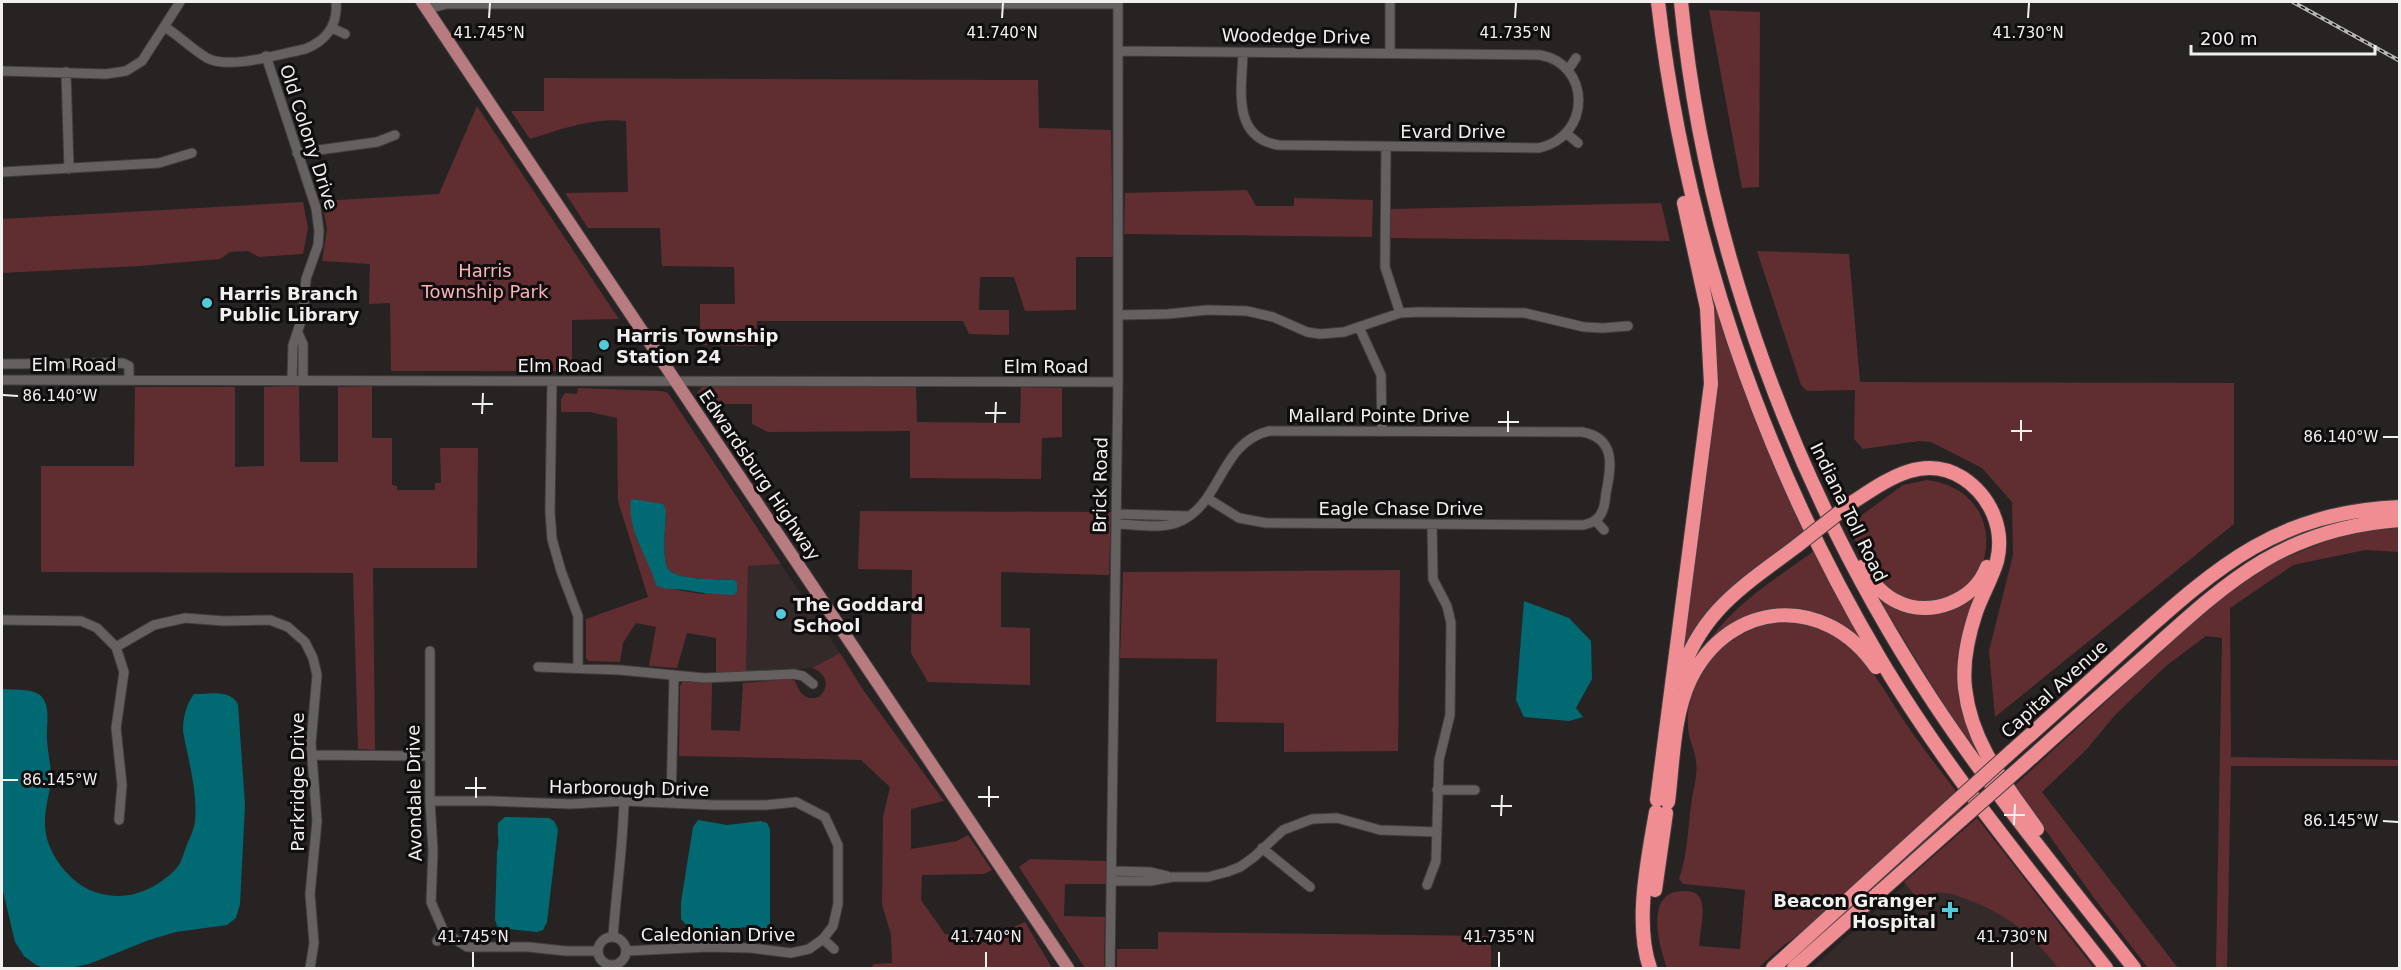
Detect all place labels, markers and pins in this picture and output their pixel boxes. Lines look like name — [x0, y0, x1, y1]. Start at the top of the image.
place label: Harris Branch Public Library — [219, 283, 360, 325]
marker: Harris Branch Public Library — [200, 296, 214, 310]
place label: Harris Township Station 24 — [616, 325, 779, 367]
marker: Harris Township Station 24 — [597, 338, 611, 352]
place label: The Goddard School — [793, 594, 923, 636]
marker: The Goddard School — [774, 607, 788, 621]
place label: Beacon Granger Hospital — [1773, 890, 1936, 932]
marker: Beacon Granger Hospital — [1941, 901, 1959, 919]

